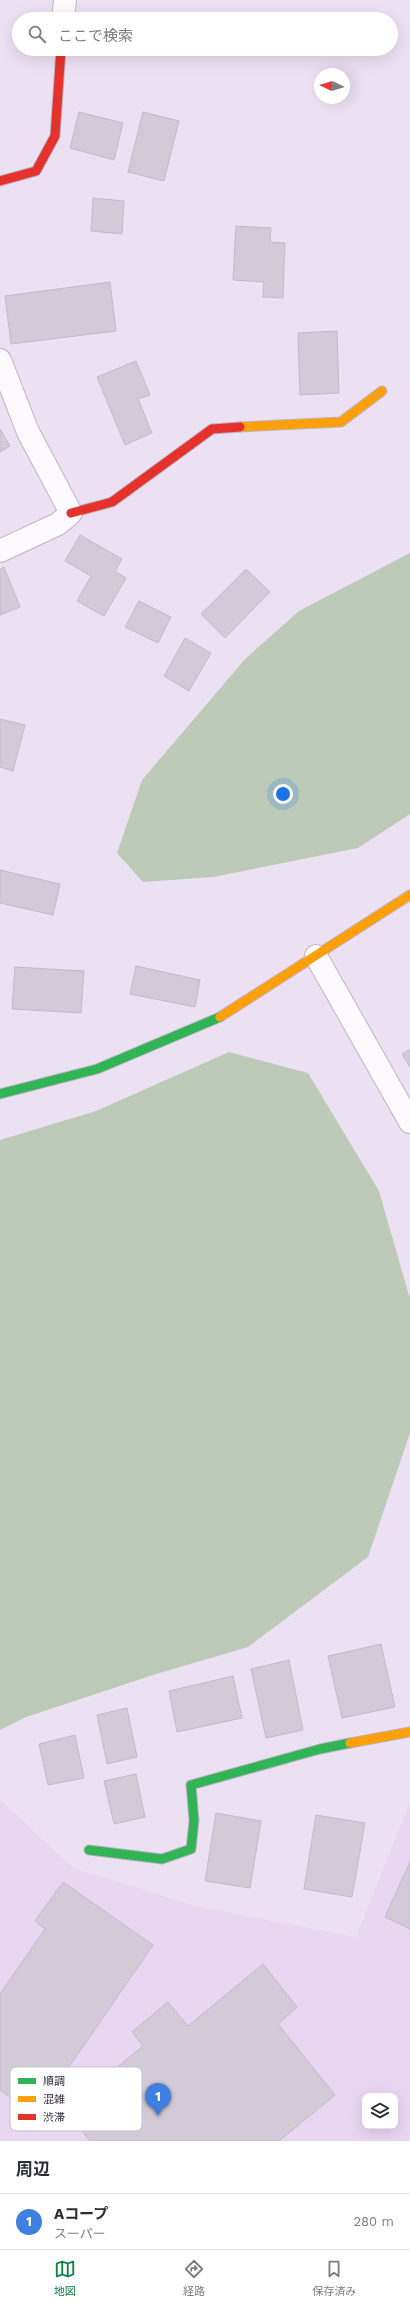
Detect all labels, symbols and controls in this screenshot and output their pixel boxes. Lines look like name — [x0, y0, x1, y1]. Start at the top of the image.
search box — [12, 12, 398, 56]
icon: search — [26, 23, 48, 45]
text: ここで検索 — [58, 27, 133, 45]
north arrow — [314, 68, 350, 104]
your location — [273, 784, 293, 804]
legend — [10, 2067, 142, 2131]
text: 順調 — [43, 2075, 65, 2088]
pin: 1 — [145, 2083, 171, 2116]
text: 混雑 — [43, 2093, 65, 2106]
map controls — [362, 2093, 398, 2129]
button: layers — [362, 2093, 398, 2129]
text: 渋滞 — [43, 2111, 65, 2124]
text: 周辺 — [16, 2159, 50, 2179]
text: Aコープ — [54, 2205, 108, 2223]
text: 1 — [26, 2214, 32, 2229]
text: 280 m — [354, 2214, 394, 2229]
text: スーパー — [54, 2226, 106, 2241]
tab: 地図 — [54, 2258, 76, 2298]
tab: 経路 — [183, 2258, 205, 2298]
tab: 保存済み — [312, 2258, 356, 2298]

